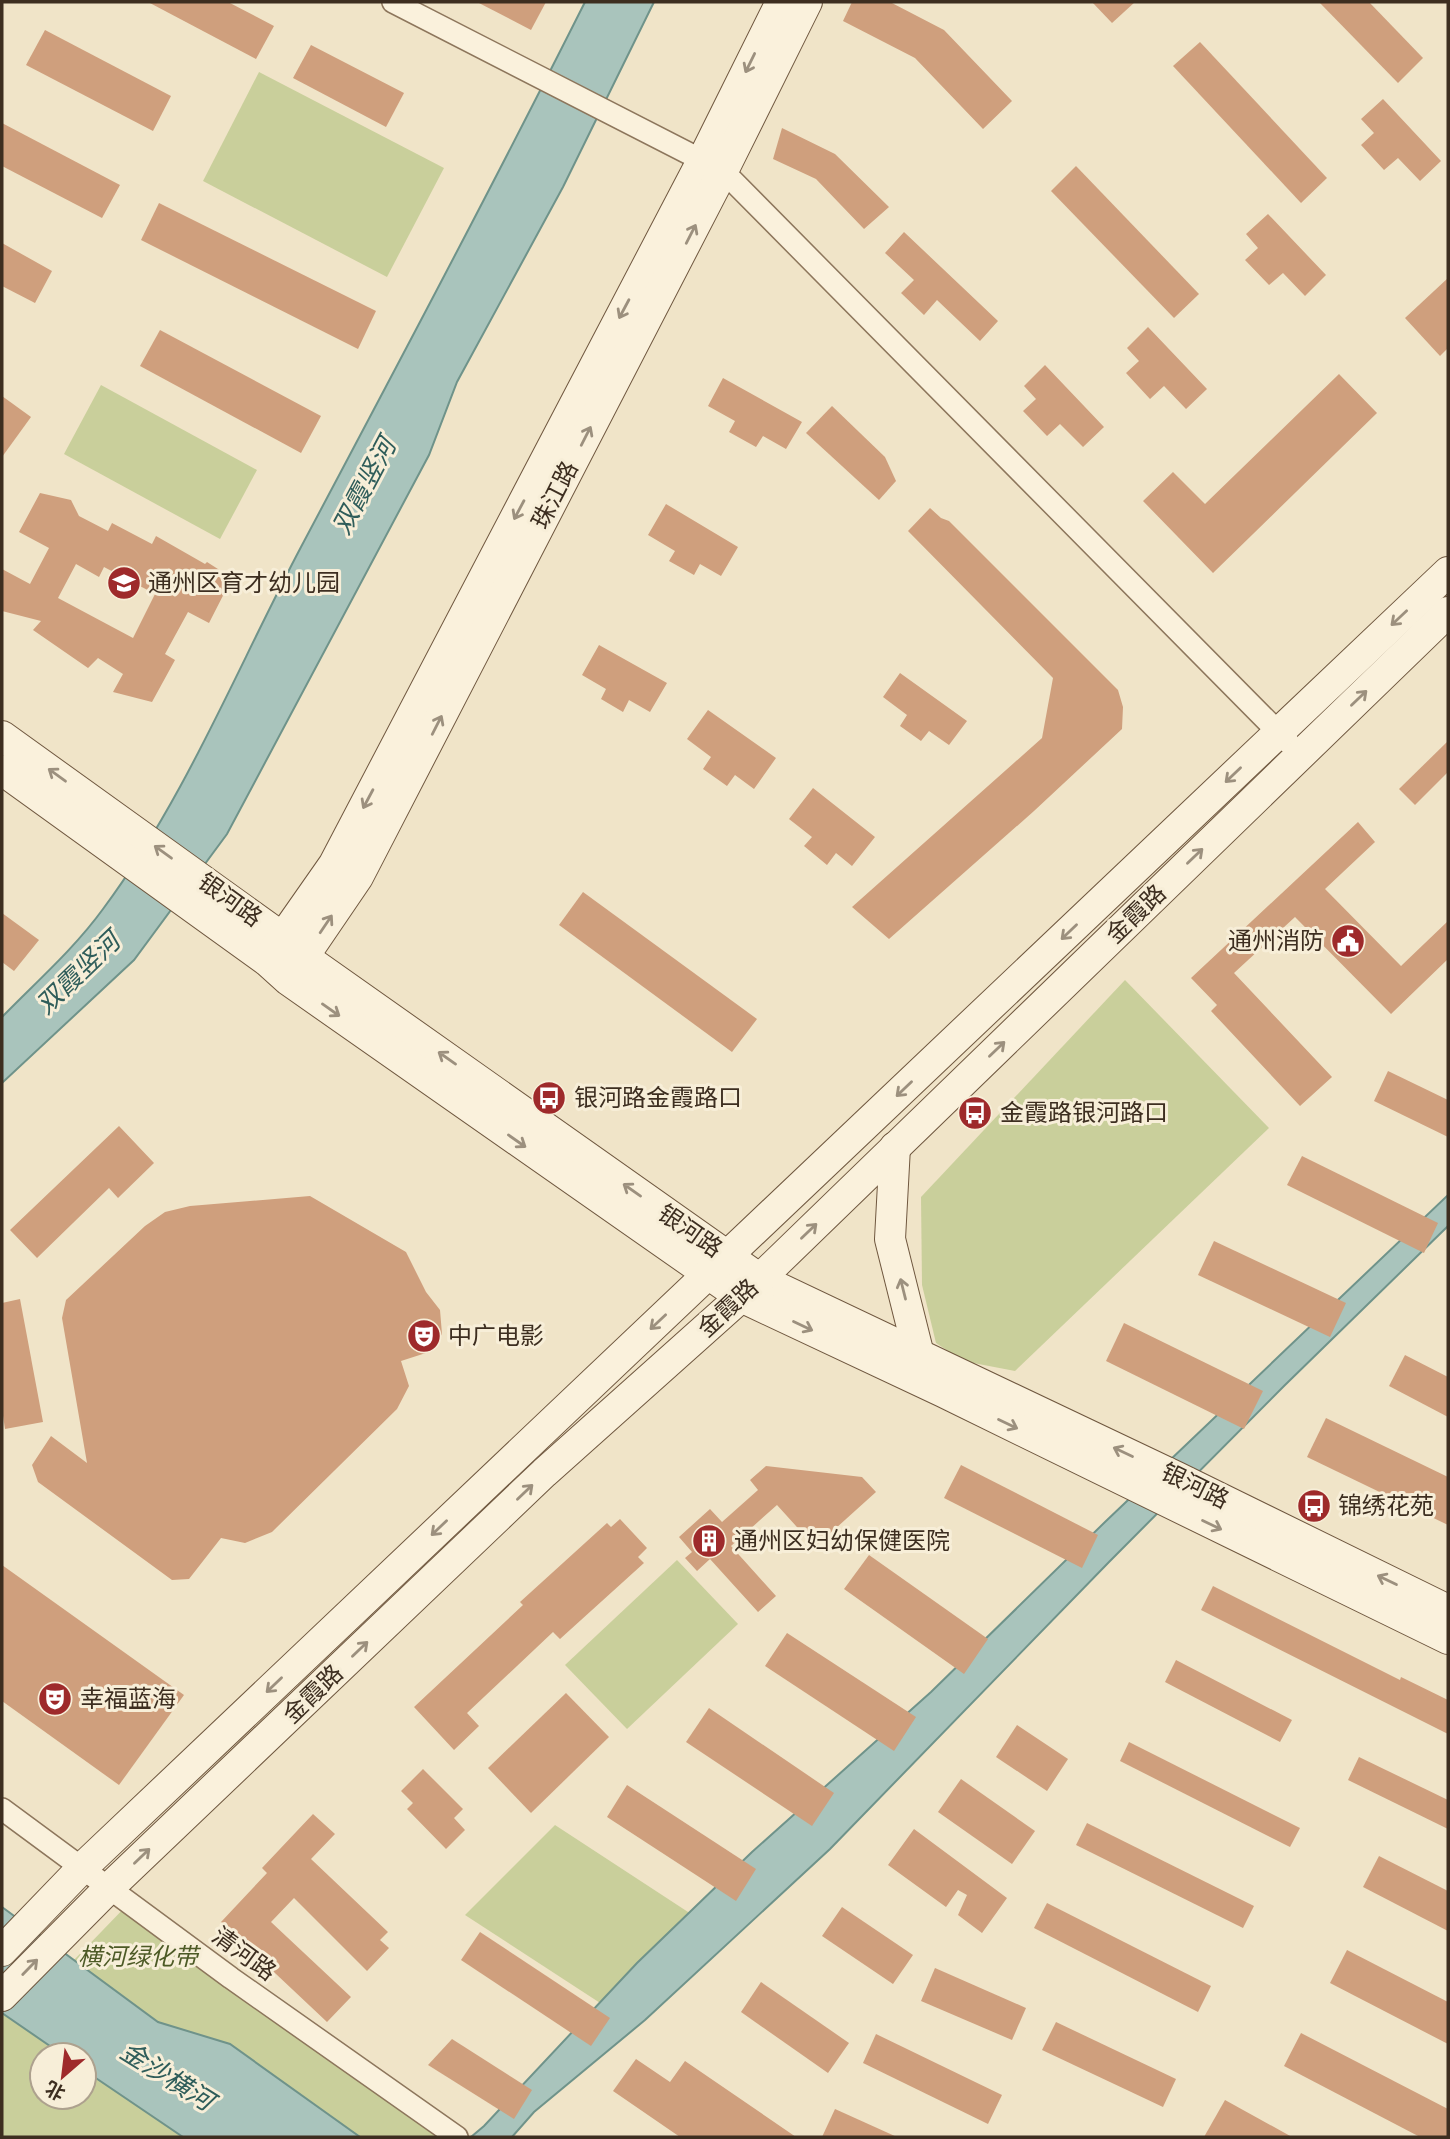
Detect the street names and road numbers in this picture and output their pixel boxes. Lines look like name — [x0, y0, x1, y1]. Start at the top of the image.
street label: 珠江路 — [526, 457, 584, 533]
street label: 银河路 — [193, 868, 267, 932]
street label: 金霞路 — [1100, 879, 1172, 949]
street label: 银河路 — [652, 1199, 728, 1263]
street label: 金霞路 — [692, 1273, 764, 1343]
street label: 银河路 — [1157, 1458, 1233, 1514]
street label: 金霞路 — [277, 1659, 349, 1729]
street label: 清河路 — [207, 1922, 281, 1986]

